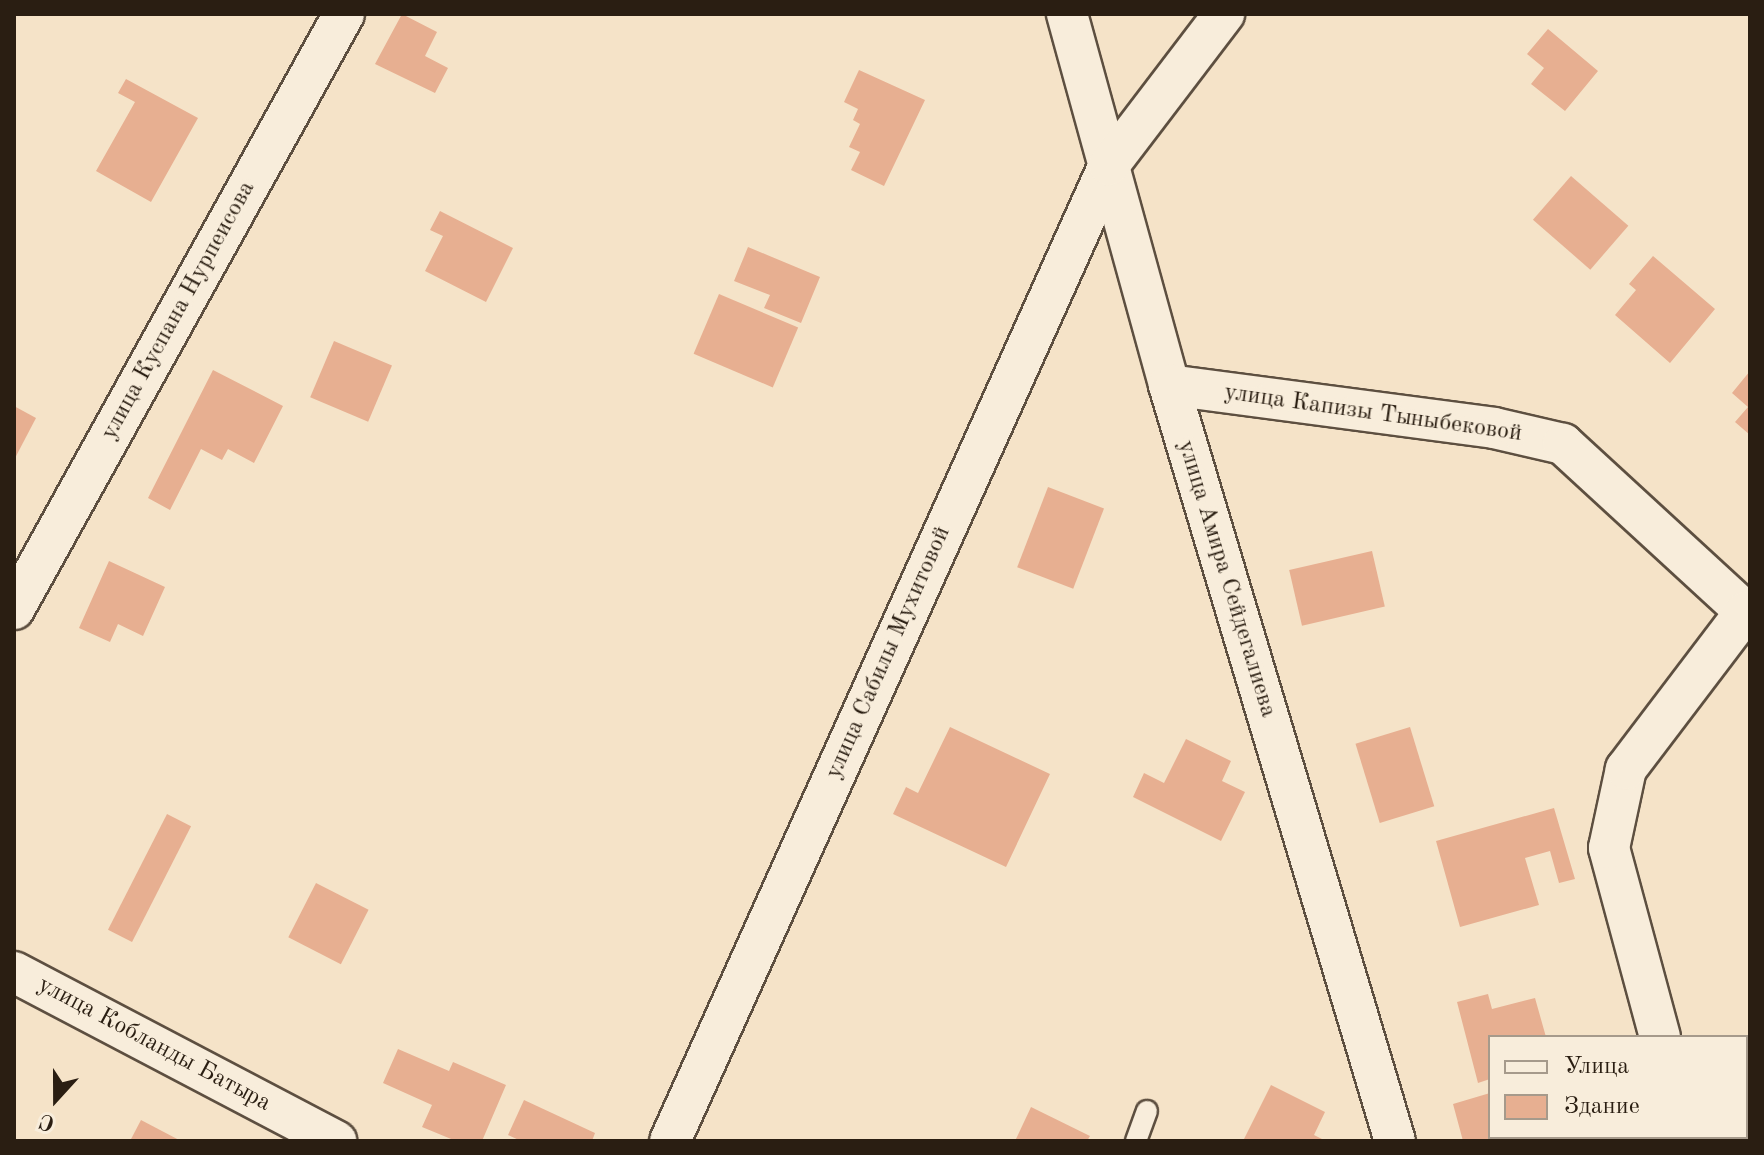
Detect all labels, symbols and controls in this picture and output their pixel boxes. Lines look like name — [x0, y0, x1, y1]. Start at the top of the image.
street label: улица Куспана Нурпеисова — [96, 177, 262, 445]
street label: улица Капизы Тыныбековой — [1222, 379, 1524, 449]
street label: улица Амира Сейдегалиева — [1170, 437, 1282, 721]
street label: улица Сабилы Мухитовой — [820, 522, 958, 784]
street label: улица Кобланды Батыра — [33, 971, 275, 1119]
legend — [1488, 1035, 1748, 1139]
text: Улица — [1564, 1055, 1629, 1079]
north arrow — [16, 1059, 96, 1139]
text: Здание — [1564, 1095, 1640, 1119]
text: С — [37, 1109, 58, 1134]

